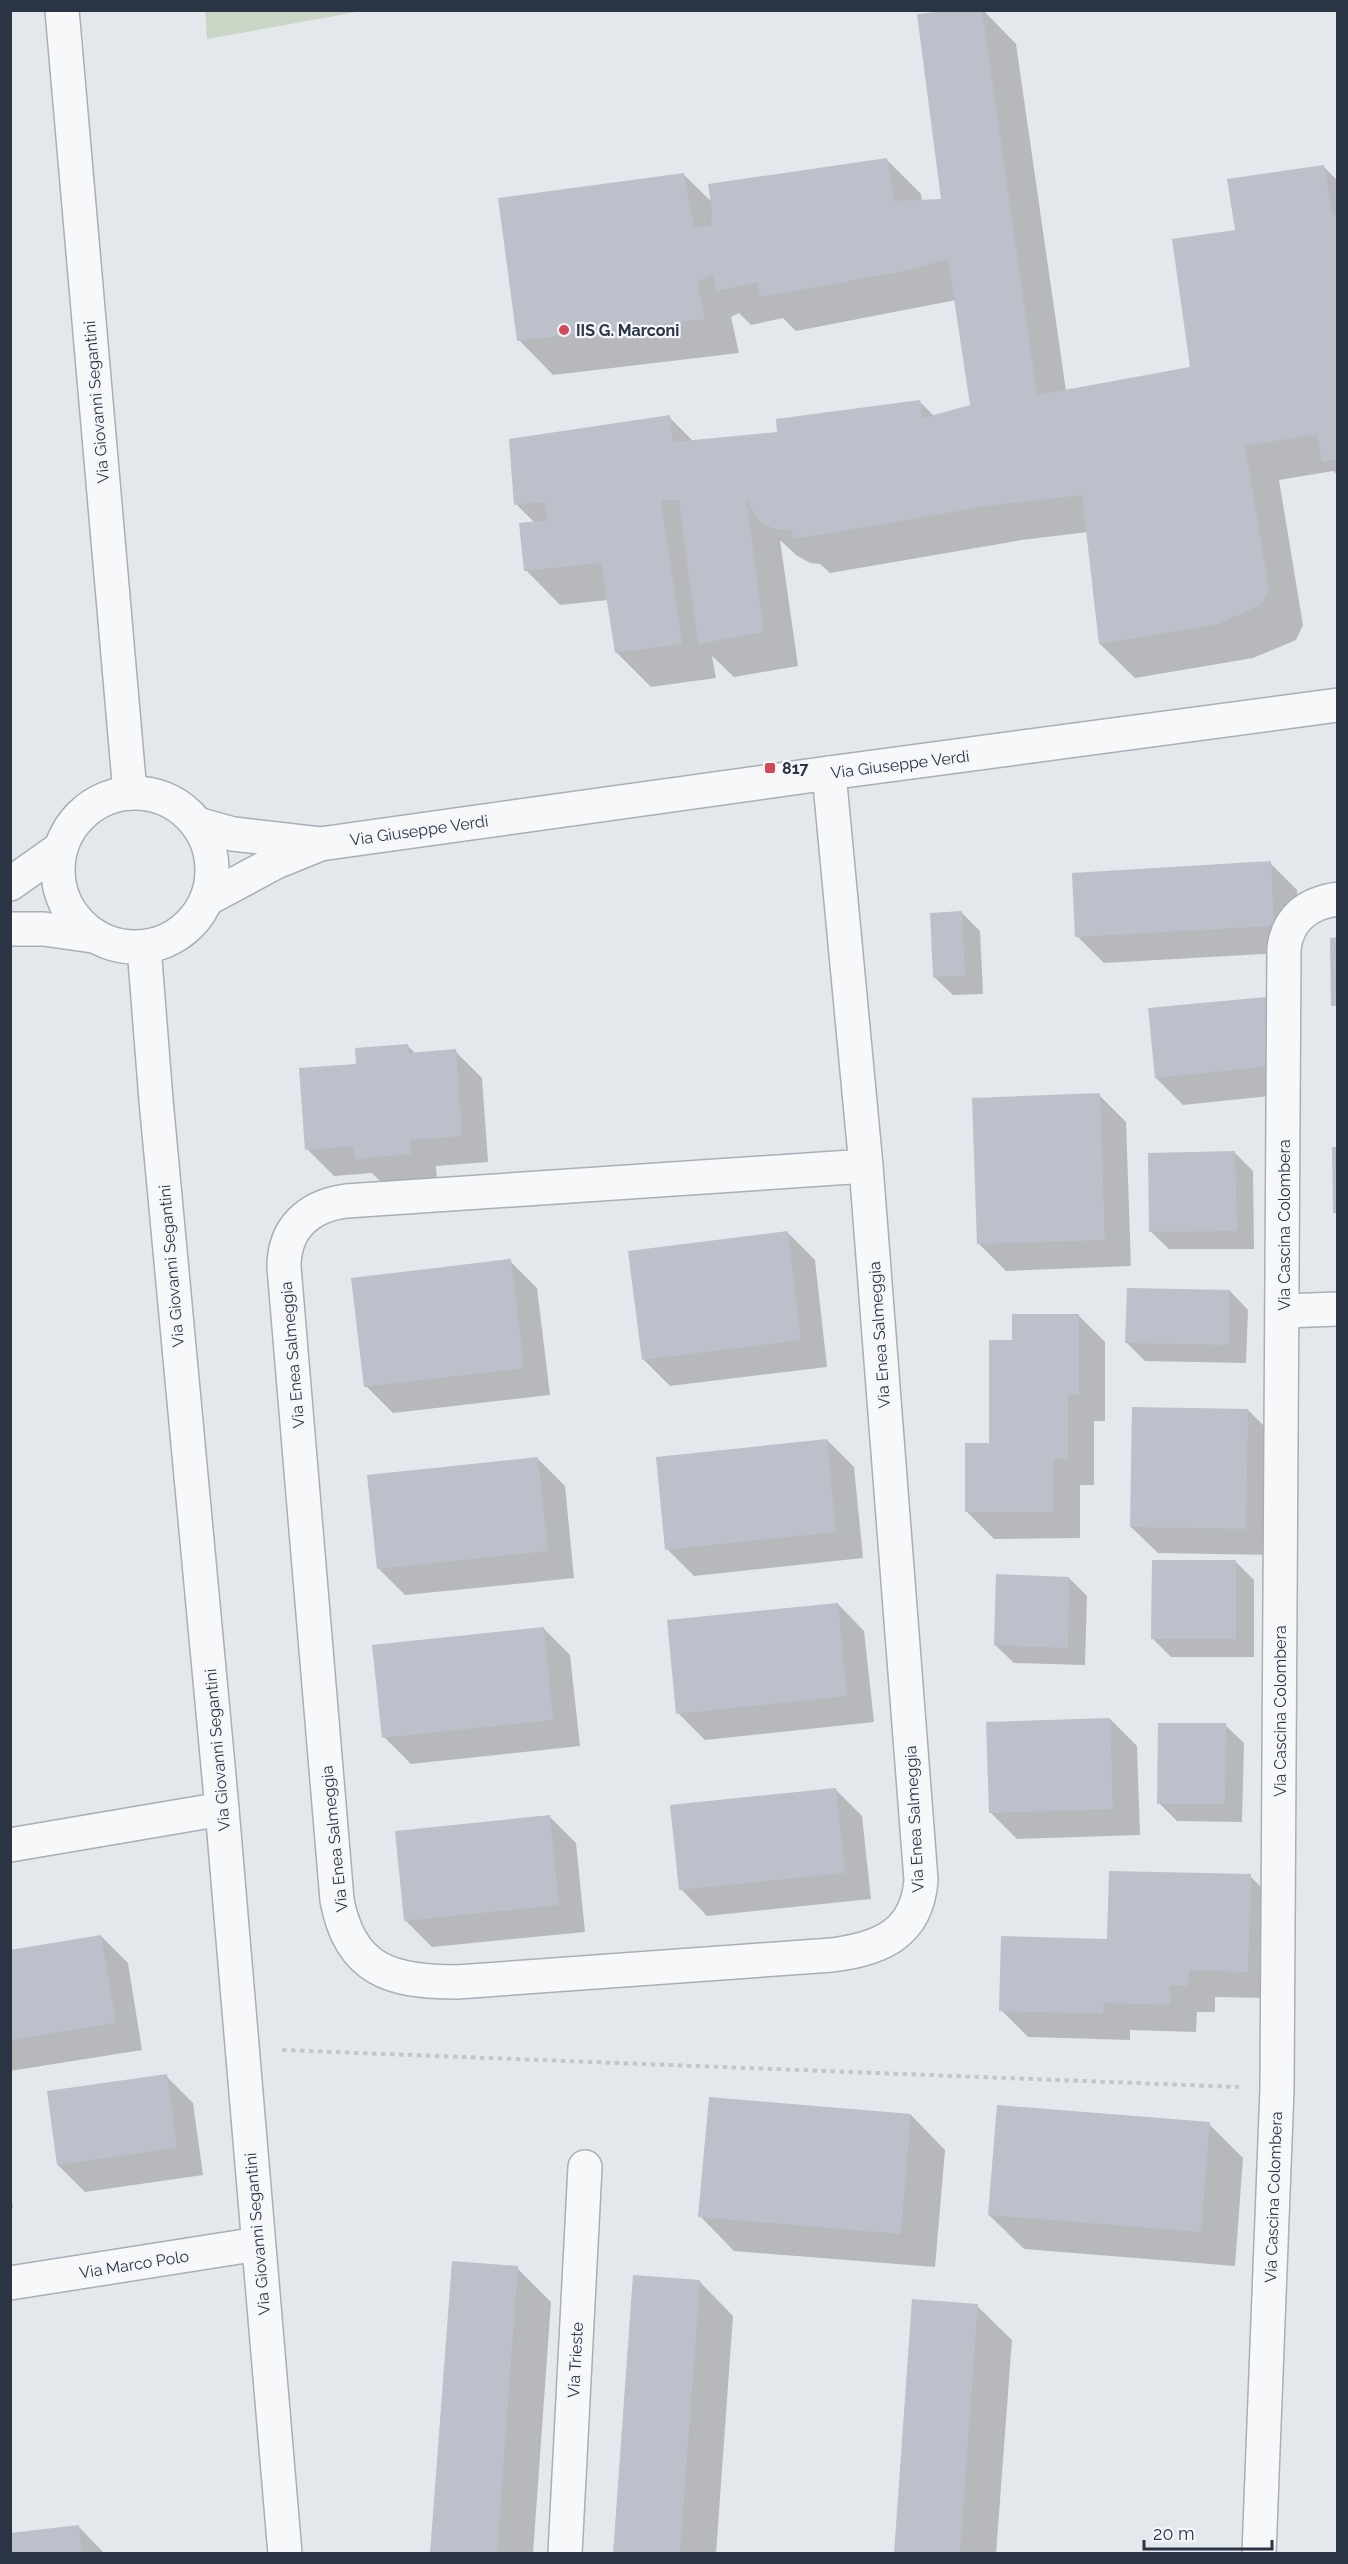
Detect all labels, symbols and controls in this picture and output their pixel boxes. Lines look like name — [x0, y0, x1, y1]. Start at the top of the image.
street label: Via Giovanni Segantini — [80, 320, 113, 484]
place label: IIS G. Marconi — [576, 321, 679, 340]
marker: IIS G. Marconi — [557, 323, 571, 337]
street label: Via Giuseppe Verdi — [830, 747, 970, 782]
place label: 817 — [782, 759, 809, 778]
marker: 817 — [763, 761, 777, 775]
street label: Via Giuseppe Verdi — [349, 811, 489, 850]
street label: Via Cascina Colombera — [1275, 1139, 1294, 1311]
street label: Via Giovanni Segantini — [155, 1184, 188, 1348]
street label: Via Enea Salmeggia — [865, 1261, 894, 1409]
street label: Via Enea Salmeggia — [277, 1281, 308, 1429]
street label: Via Cascina Colombera — [1271, 1625, 1290, 1797]
street label: Via Giovanni Segantini — [201, 1668, 234, 1832]
street label: Via Enea Salmeggia — [901, 1745, 928, 1893]
street label: Via Enea Salmeggia — [317, 1765, 352, 1913]
street label: Via Cascina Colombera — [1261, 2111, 1286, 2283]
street label: Via Giovanni Segantini — [241, 2152, 274, 2316]
street label: Via Marco Polo — [78, 2246, 190, 2283]
street label: Via Trieste — [564, 2322, 587, 2398]
scale bar — [1144, 2513, 1272, 2551]
text: 20 m — [1153, 2523, 1195, 2544]

